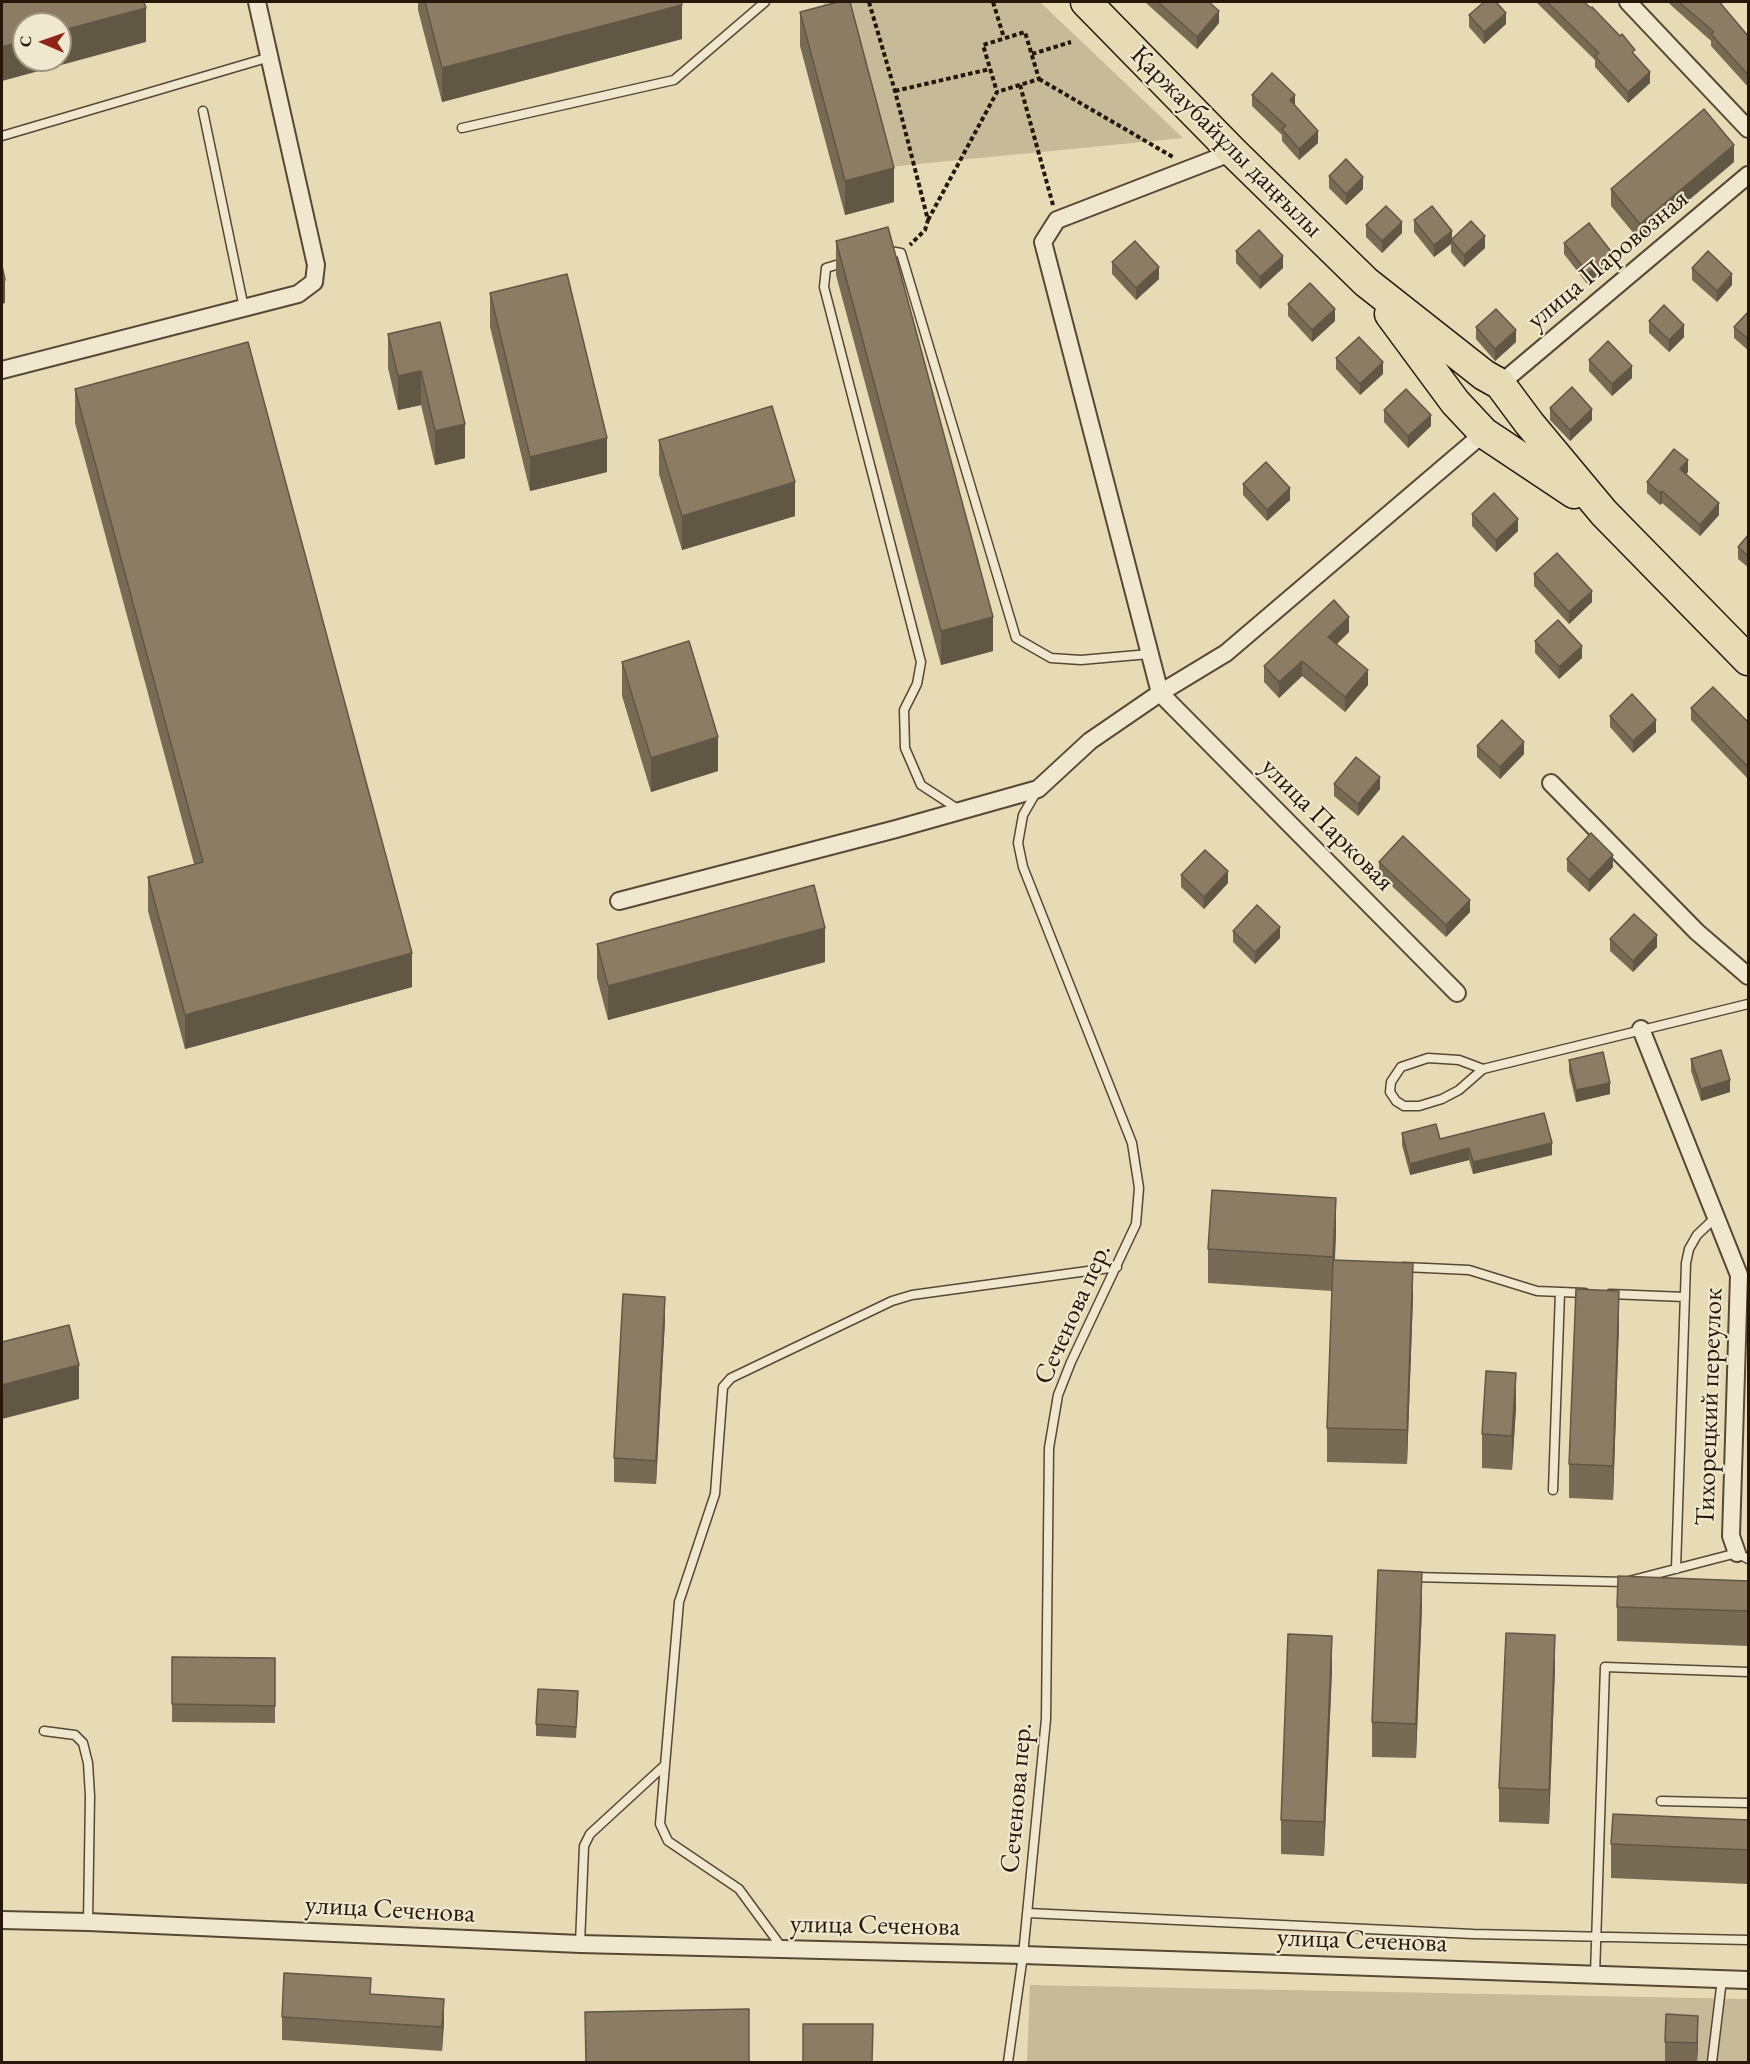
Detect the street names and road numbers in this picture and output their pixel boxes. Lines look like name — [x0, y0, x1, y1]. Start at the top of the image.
street label: Қаржаубайұлы даңғылы — [1123, 39, 1329, 245]
street label: улица Паровозная — [1521, 183, 1695, 337]
street label: улица Парковая — [1253, 751, 1401, 899]
street label: Сеченова пер. — [1027, 1238, 1119, 1390]
street label: Тихорецкий переулок — [1690, 1287, 1730, 1527]
street label: Сеченова пер. — [994, 1721, 1040, 1875]
street label: улица Сеченова — [304, 1889, 476, 1931]
street label: улица Сеченова — [790, 1908, 960, 1944]
street label: улица Сеченова — [1276, 1922, 1448, 1960]

